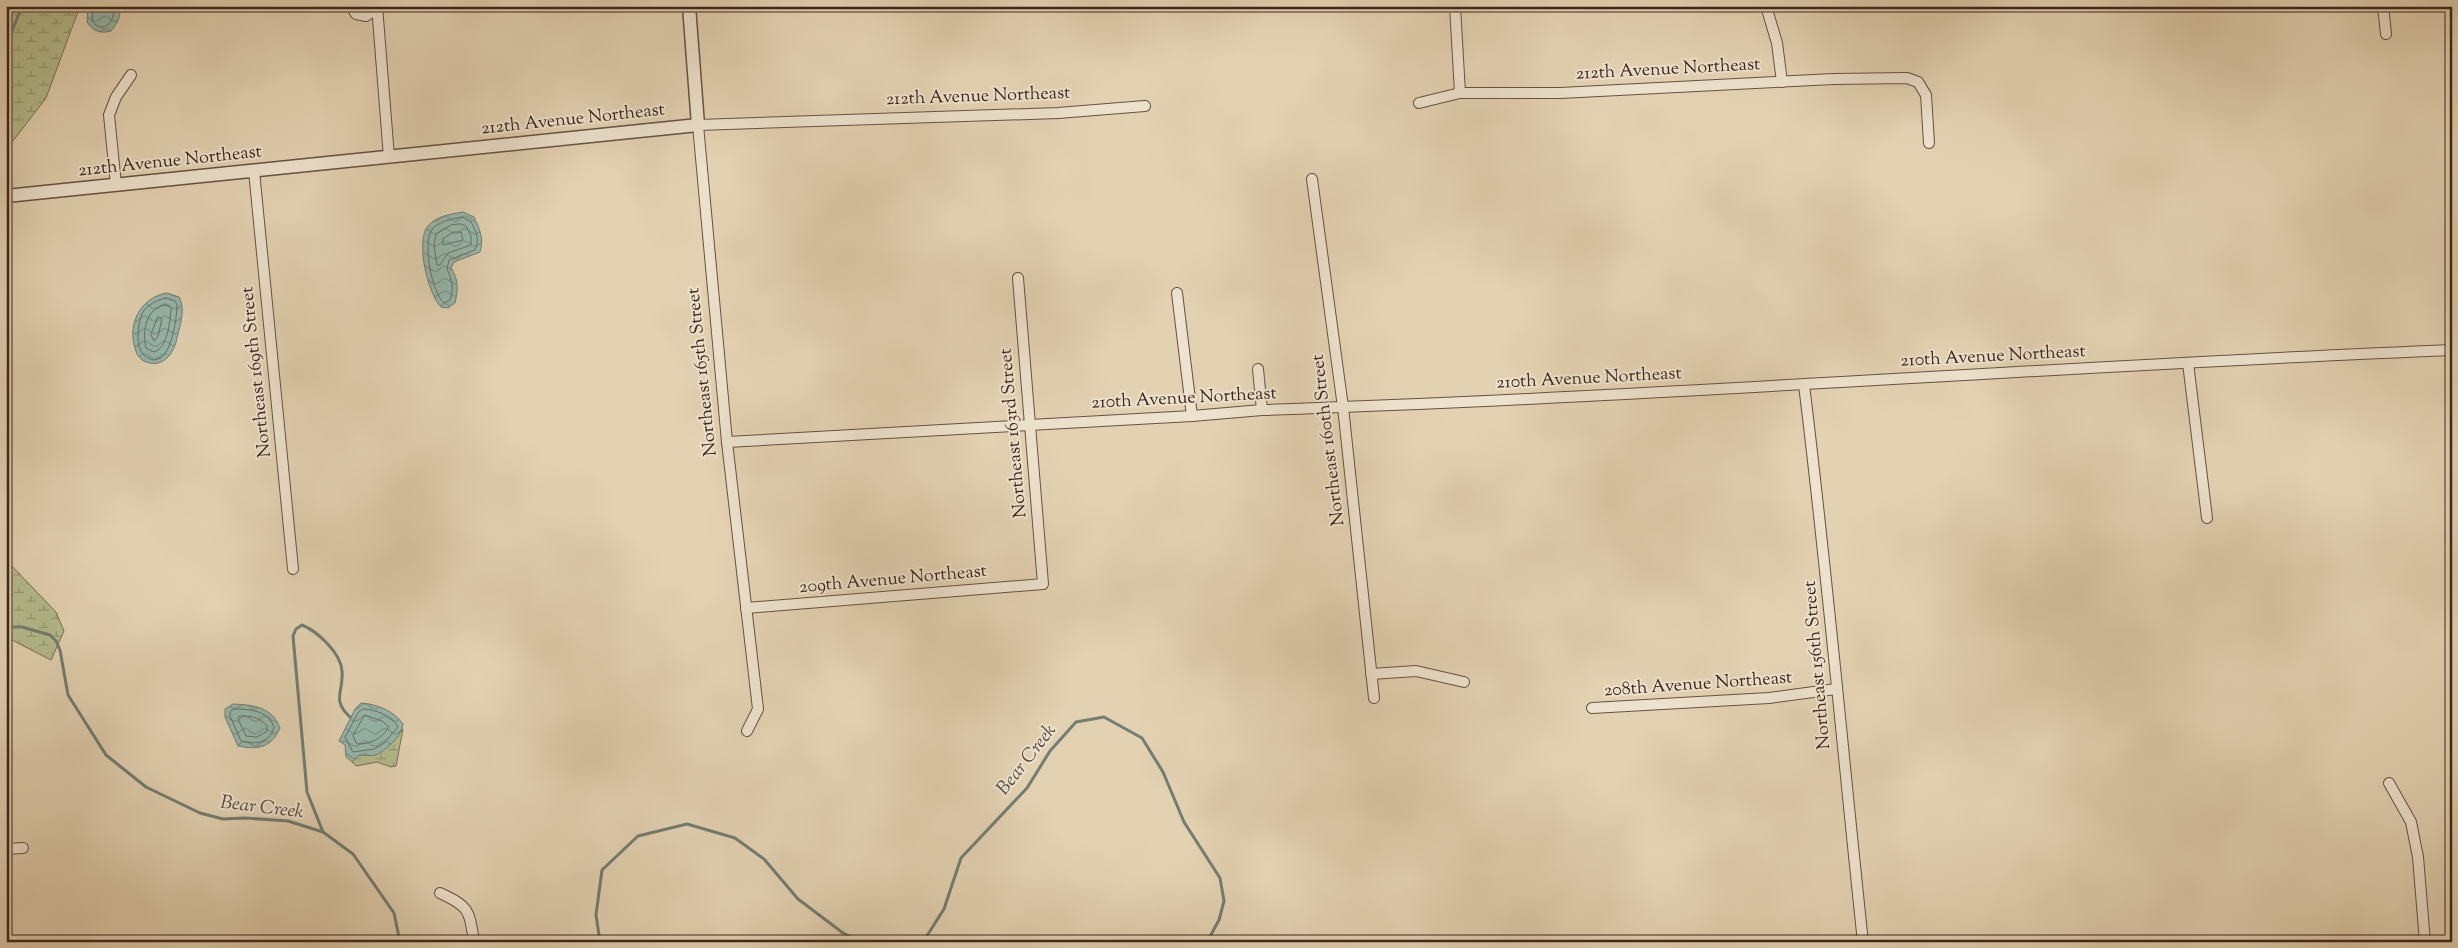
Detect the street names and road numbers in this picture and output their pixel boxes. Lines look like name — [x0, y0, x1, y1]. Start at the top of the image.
street label: 212th Avenue Northeast — [1575, 52, 1761, 88]
street label: 212th Avenue Northeast — [885, 81, 1071, 113]
street label: 212th Avenue Northeast — [480, 97, 666, 143]
street label: 212th Avenue Northeast — [77, 139, 263, 185]
street label: Northeast 169th Street — [235, 285, 279, 459]
street label: Northeast 165th Street — [681, 286, 725, 458]
street label: 210th Avenue Northeast — [1900, 339, 2086, 375]
street label: Northeast 163rd Street — [994, 347, 1034, 519]
street label: Northeast 160th Street — [1306, 353, 1352, 527]
street label: 210th Avenue Northeast — [1496, 361, 1682, 397]
street label: 210th Avenue Northeast — [1091, 381, 1277, 417]
street label: 209th Avenue Northeast — [798, 559, 988, 601]
street label: Northeast 156th Street — [1798, 580, 1838, 750]
street label: 208th Avenue Northeast — [1603, 665, 1793, 705]

